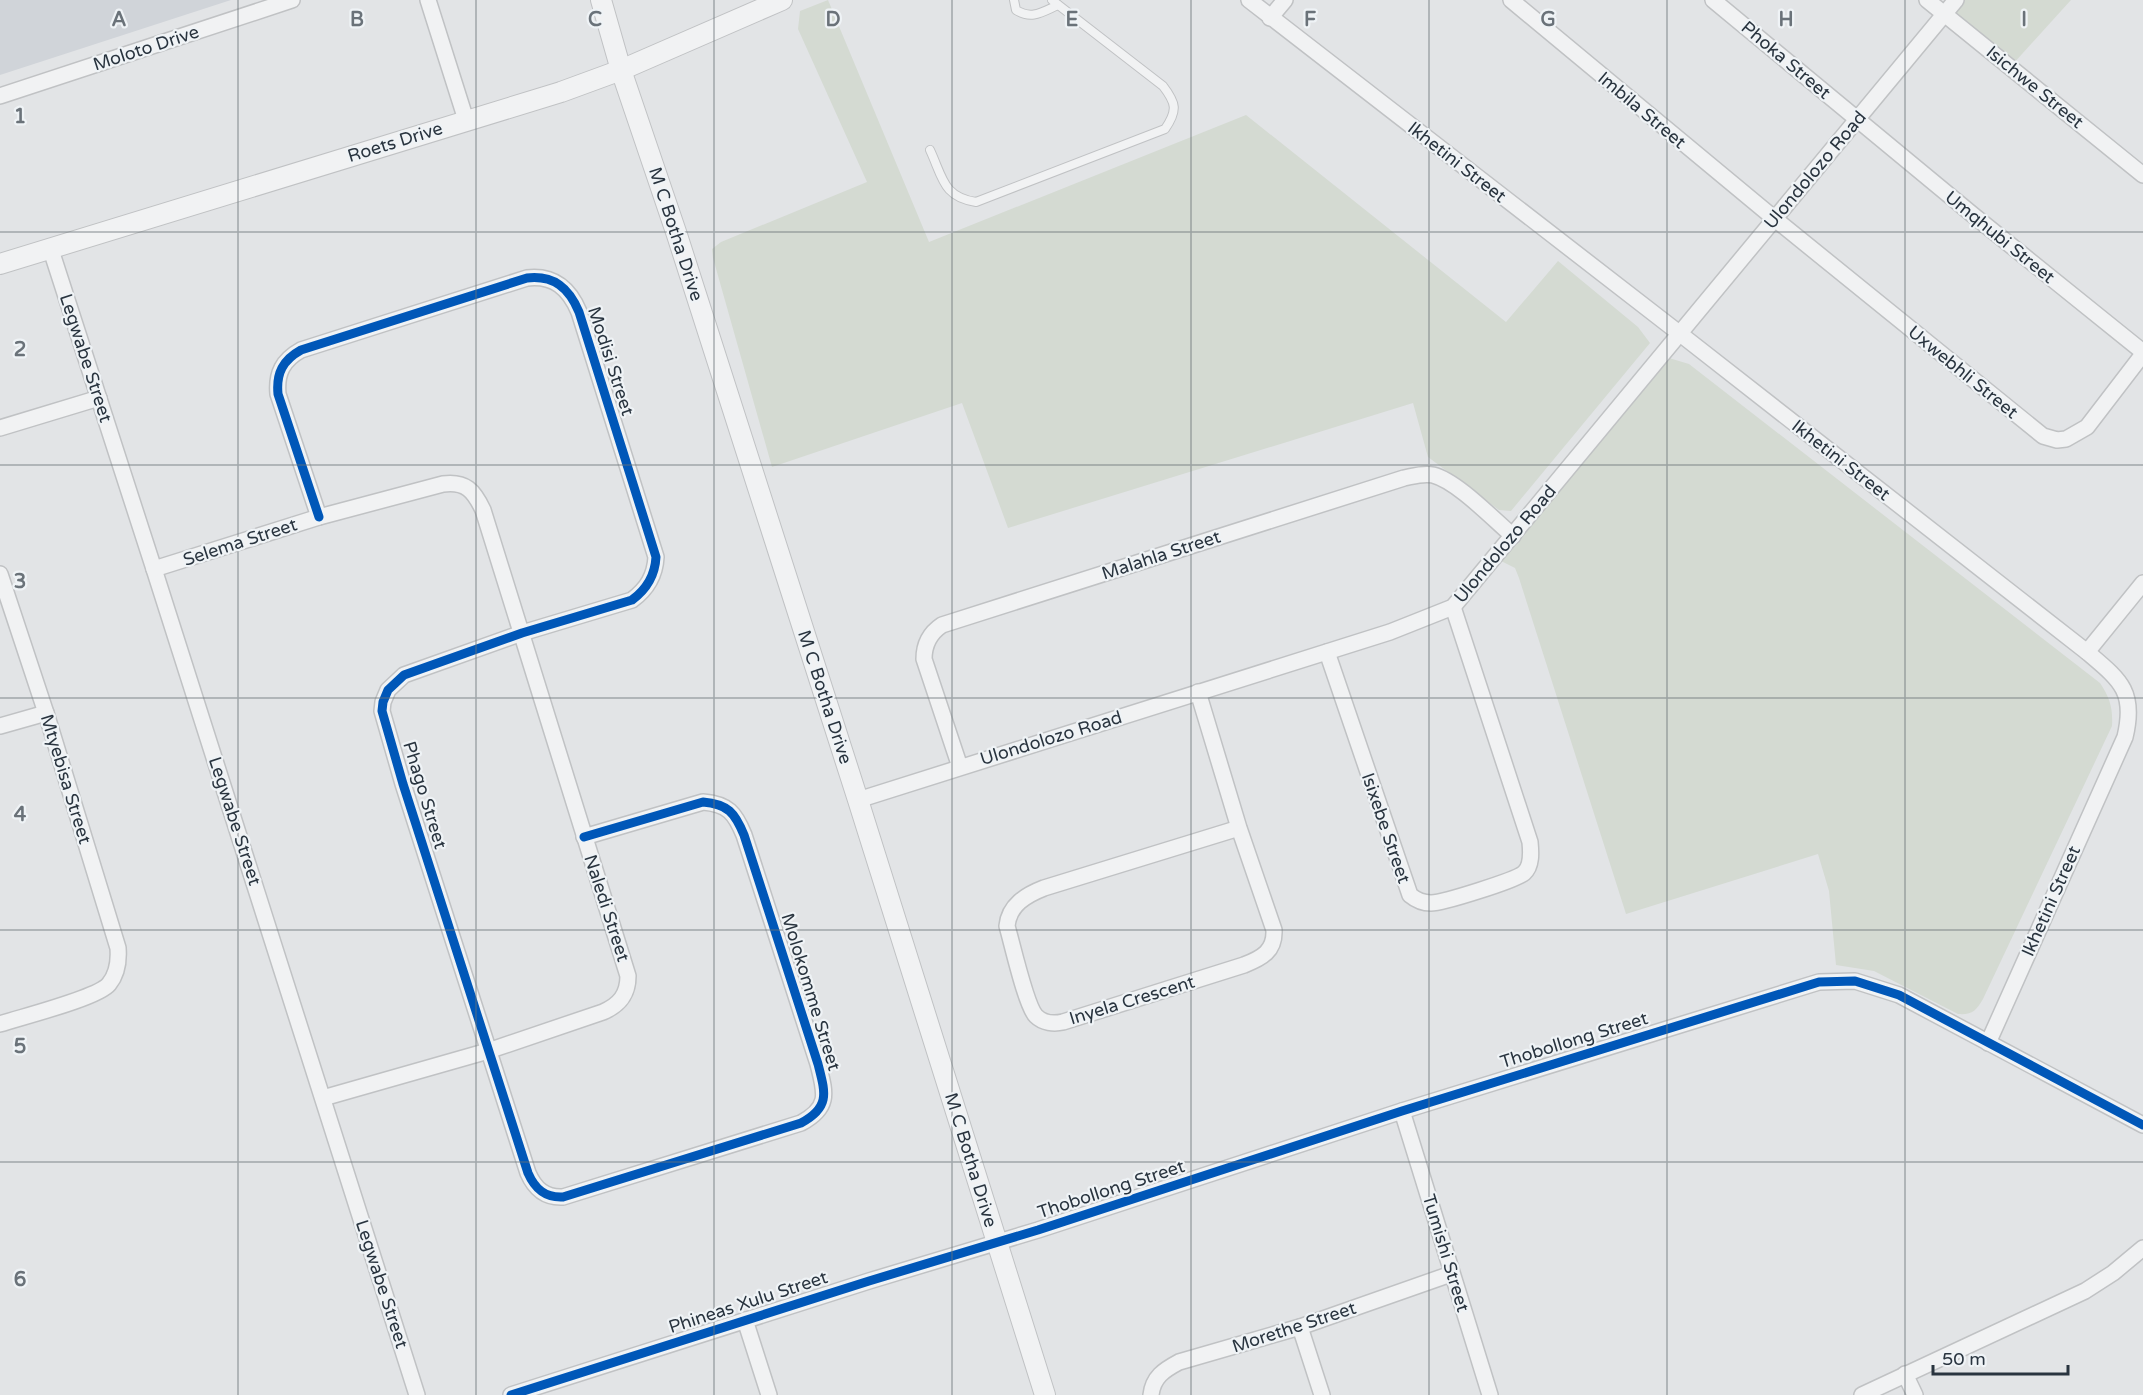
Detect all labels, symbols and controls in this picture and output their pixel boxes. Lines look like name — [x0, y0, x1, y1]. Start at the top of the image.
text: A — [112, 8, 127, 32]
text: B — [350, 8, 364, 32]
text: C — [588, 8, 602, 32]
text: D — [825, 8, 841, 32]
text: E — [1066, 8, 1079, 32]
text: F — [1304, 8, 1316, 32]
text: G — [1540, 8, 1556, 32]
text: H — [1778, 8, 1794, 32]
text: I — [2021, 8, 2027, 32]
street label: Phoka Street — [1737, 16, 1835, 104]
street label: Moloto Drive — [90, 21, 202, 75]
street label: Isichwe Street — [1982, 41, 2088, 133]
street label: Imbila Street — [1594, 67, 1691, 153]
text: 1 — [14, 105, 26, 129]
street label: Ulondolozo Road — [1759, 106, 1871, 234]
street label: Roets Drive — [345, 117, 445, 167]
street label: Ikhetini Street — [1403, 117, 1511, 207]
street label: M C Botha Drive — [644, 164, 708, 304]
street label: Umqhubi Street — [1941, 186, 2059, 288]
street label: Legwabe Street — [55, 291, 117, 425]
street label: Modisi Street — [583, 304, 639, 418]
street label: Uxwebhli Street — [1904, 321, 2023, 423]
text: 2 — [14, 338, 26, 362]
street label: Ikhetini Street — [1787, 415, 1895, 505]
street label: Ulondolozo Road — [1449, 480, 1561, 608]
street label: Selema Street — [180, 513, 300, 571]
street label: Malahla Street — [1099, 525, 1223, 585]
text: 3 — [14, 570, 26, 594]
street label: M C Botha Drive — [793, 627, 857, 767]
street label: Ulondolozo Road — [977, 706, 1125, 770]
street label: Mtyebisa Street — [36, 712, 96, 847]
street label: Phago Street — [398, 738, 452, 852]
street label: Legwabe Street — [204, 754, 266, 888]
street label: Isixebe Street — [1357, 770, 1415, 886]
text: 4 — [14, 803, 27, 827]
street label: Ikhetini Street — [2017, 842, 2085, 960]
street label: Naledi Street — [579, 852, 635, 964]
street label: Molokomme Street — [777, 911, 845, 1073]
street label: Inyela Crescent — [1067, 970, 1197, 1030]
street label: Thobollong Street — [1497, 1007, 1651, 1073]
text: 5 — [14, 1035, 26, 1059]
street label: M C Botha Drive — [940, 1090, 1002, 1230]
street label: Thobollong Street — [1035, 1155, 1187, 1223]
street label: Tumishi Street — [1418, 1191, 1474, 1315]
street label: Legwabe Street — [351, 1217, 413, 1351]
street label: Phineas Xulu Street — [666, 1266, 830, 1338]
text: 6 — [14, 1268, 26, 1292]
street label: Morethe Street — [1229, 1297, 1359, 1357]
scale bar — [1933, 1338, 2068, 1376]
text: 50 m — [1942, 1348, 1986, 1370]

